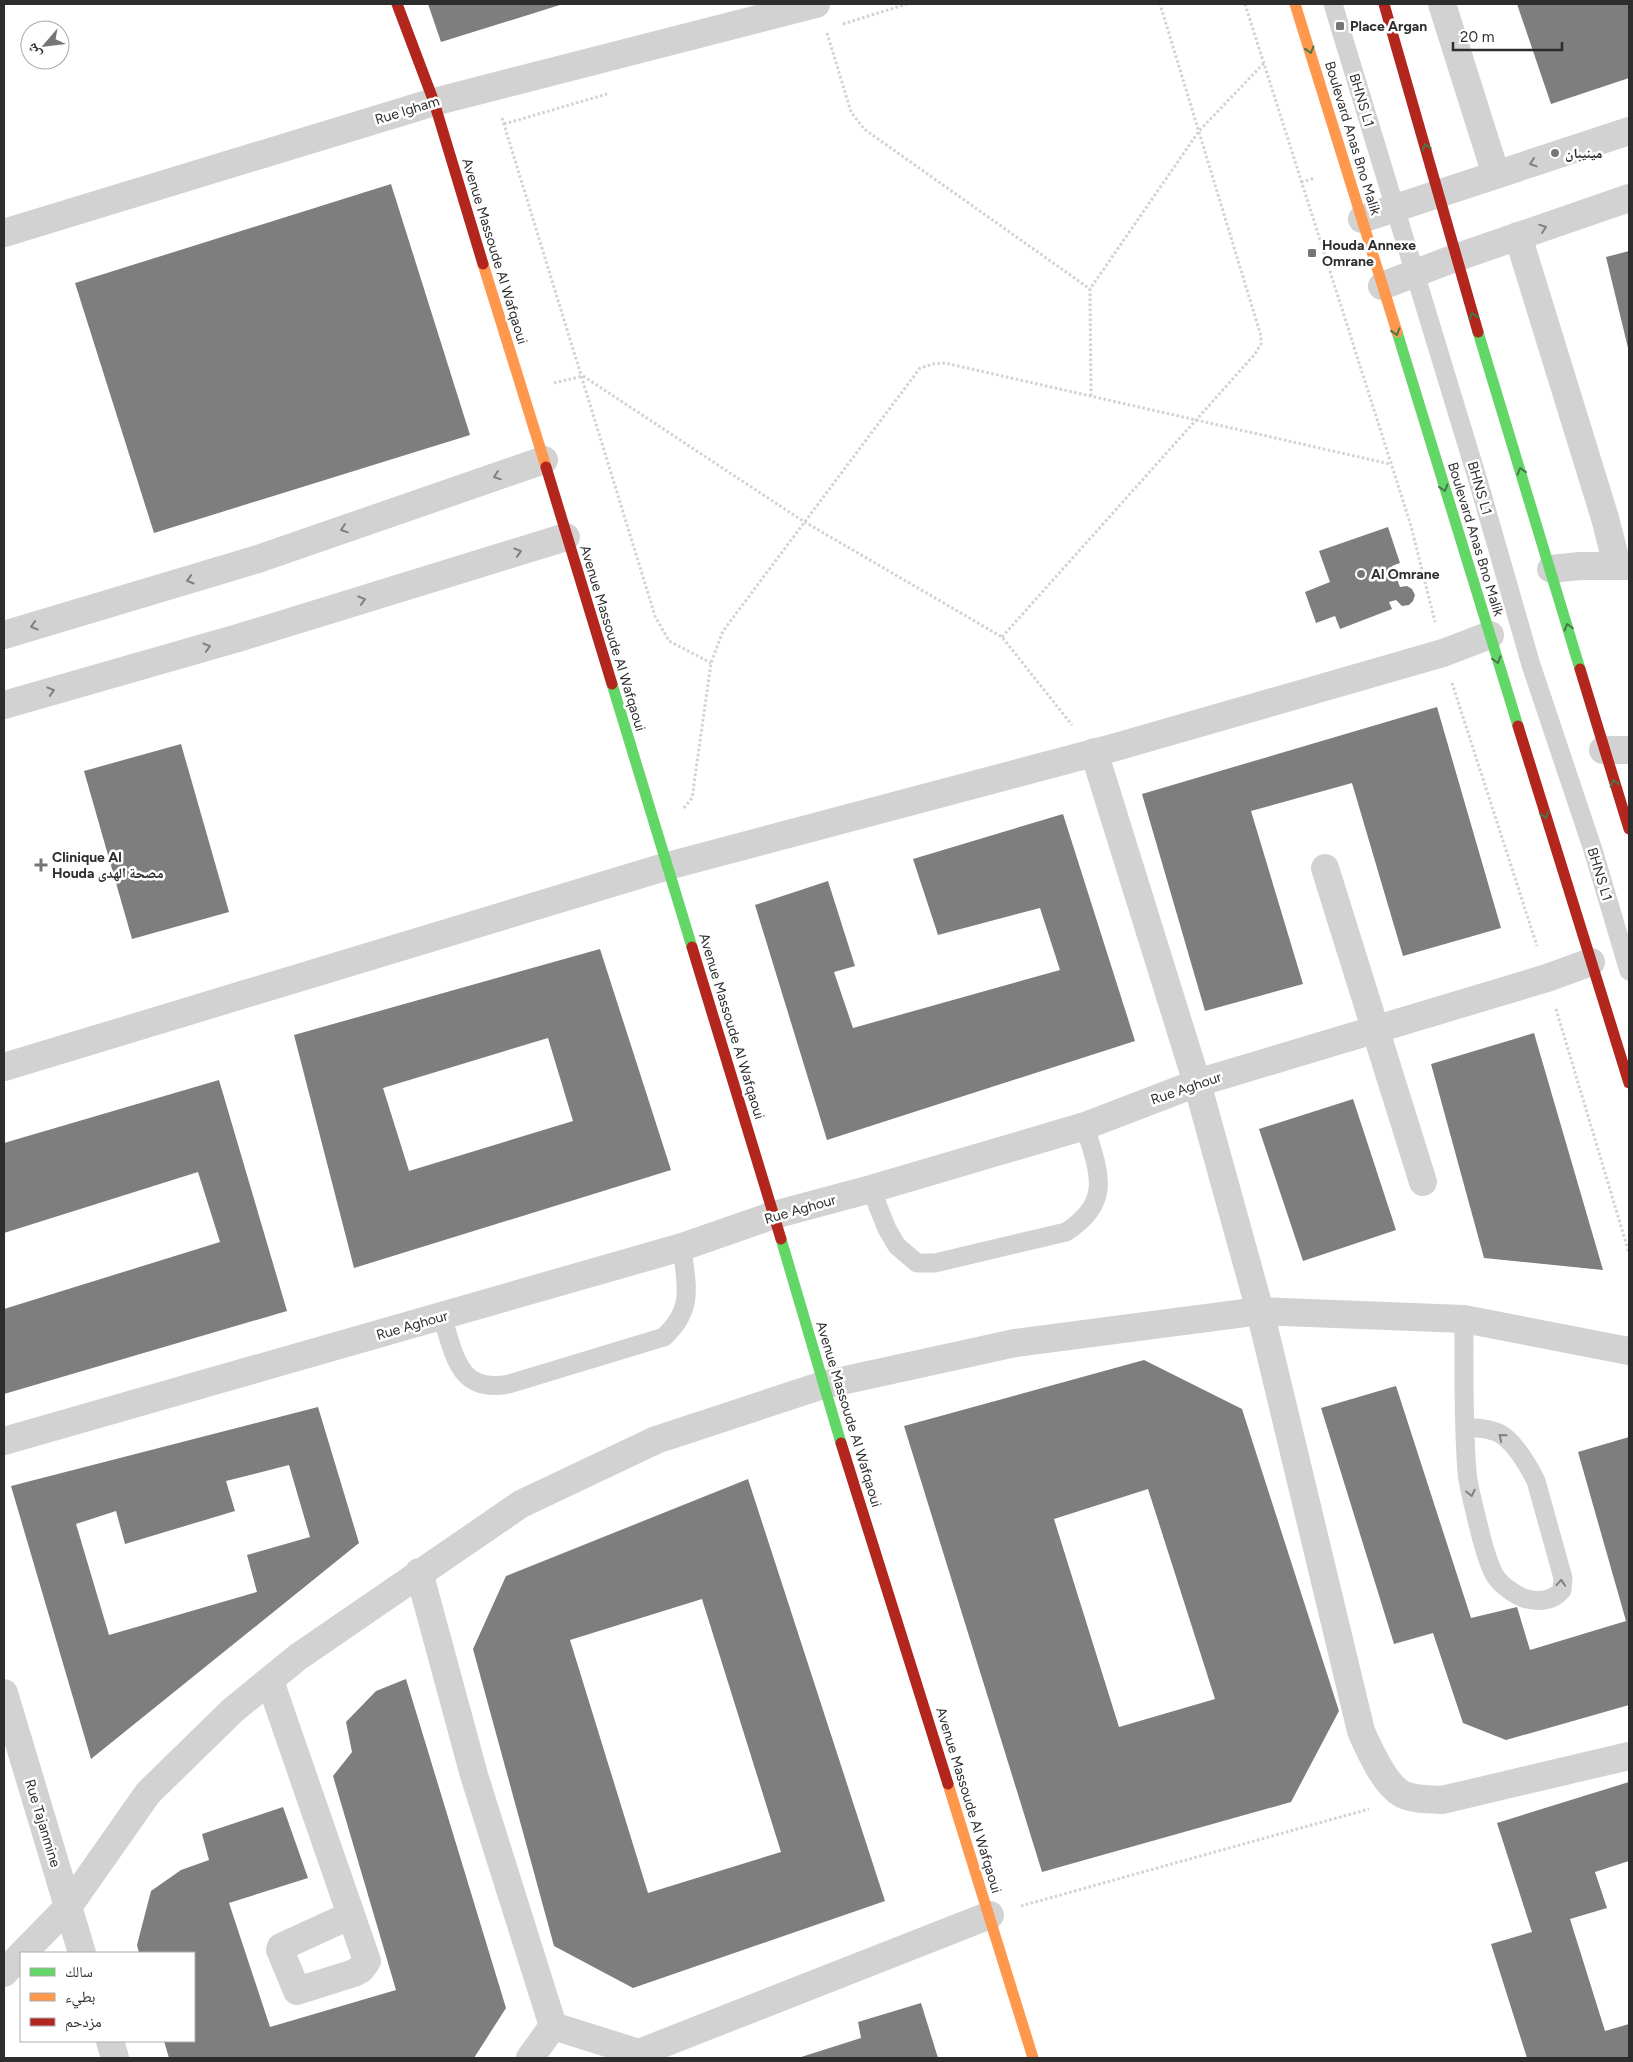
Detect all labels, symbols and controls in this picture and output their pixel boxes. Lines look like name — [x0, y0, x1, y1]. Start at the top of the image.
place label: Place Argan — [1350, 18, 1427, 35]
north arrow — [20, 20, 70, 70]
marker: Place Argan — [1334, 20, 1346, 32]
scale bar — [1453, 20, 1562, 52]
text: 20 m — [1460, 28, 1494, 46]
text: ش — [23, 40, 45, 61]
one-way arrow — [1304, 46, 1314, 54]
street label: Boulevard Anas Bno Malik — [1321, 59, 1384, 217]
street label: BHNS L1 — [1345, 71, 1378, 129]
street label: Rue Igham — [373, 93, 442, 128]
one-way arrow — [1421, 144, 1431, 152]
place label: مينيبان — [1565, 145, 1602, 162]
marker: مينيبان — [1549, 147, 1561, 159]
street label: Avenue Massoude Al Wafqaoui — [458, 156, 531, 346]
one-way arrow — [1529, 157, 1538, 167]
one-way arrow — [1538, 223, 1547, 233]
place label: Houda Annexe Omrane — [1322, 237, 1416, 270]
marker: Houda Annexe Omrane — [1306, 247, 1318, 259]
one-way arrow — [1468, 313, 1478, 321]
one-way arrow — [1391, 328, 1401, 336]
street label: BHNS L1 — [1464, 459, 1495, 517]
street label: Boulevard Anas Bno Malik — [1444, 460, 1507, 618]
one-way arrow — [1517, 468, 1527, 476]
one-way arrow — [494, 470, 502, 480]
one-way arrow — [1439, 483, 1449, 491]
one-way arrow — [340, 523, 349, 533]
street label: Avenue Massoude Al Wafqaoui — [576, 543, 649, 733]
one-way arrow — [513, 548, 521, 558]
place label: Al Omrane — [1371, 566, 1440, 583]
marker: Al Omrane — [1355, 568, 1367, 580]
one-way arrow — [186, 574, 194, 584]
one-way arrow — [358, 595, 366, 605]
one-way arrow — [30, 620, 38, 630]
one-way arrow — [1563, 623, 1573, 632]
one-way arrow — [202, 642, 211, 652]
one-way arrow — [1492, 655, 1502, 663]
one-way arrow — [46, 687, 54, 697]
one-way arrow — [1610, 779, 1620, 788]
one-way arrow — [1540, 810, 1550, 818]
street label: BHNS L1 — [1583, 845, 1616, 903]
place label: Clinique Al Houda مصحة الهدى — [52, 849, 164, 882]
marker: Clinique Al Houda مصحة الهدى — [34, 858, 48, 872]
street label: Avenue Massoude Al Wafqaoui — [695, 931, 768, 1121]
street label: Rue Aghour — [1149, 1068, 1224, 1109]
street label: Rue Aghour — [762, 1191, 838, 1228]
street label: Rue Aghour — [374, 1307, 450, 1344]
street label: Avenue Massoude Al Wafqaoui — [812, 1319, 885, 1509]
one-way arrow — [1499, 1434, 1508, 1442]
one-way arrow — [1466, 1488, 1476, 1497]
one-way arrow — [1556, 1578, 1567, 1586]
street label: Avenue Massoude Al Wafqaoui — [932, 1705, 1005, 1895]
street label: Rue Tajanmine — [21, 1777, 64, 1869]
legend — [20, 1952, 195, 2042]
text: سالك — [65, 1963, 93, 1981]
text: بطيء — [65, 1988, 95, 2009]
text: مزدحم — [65, 2013, 102, 2032]

